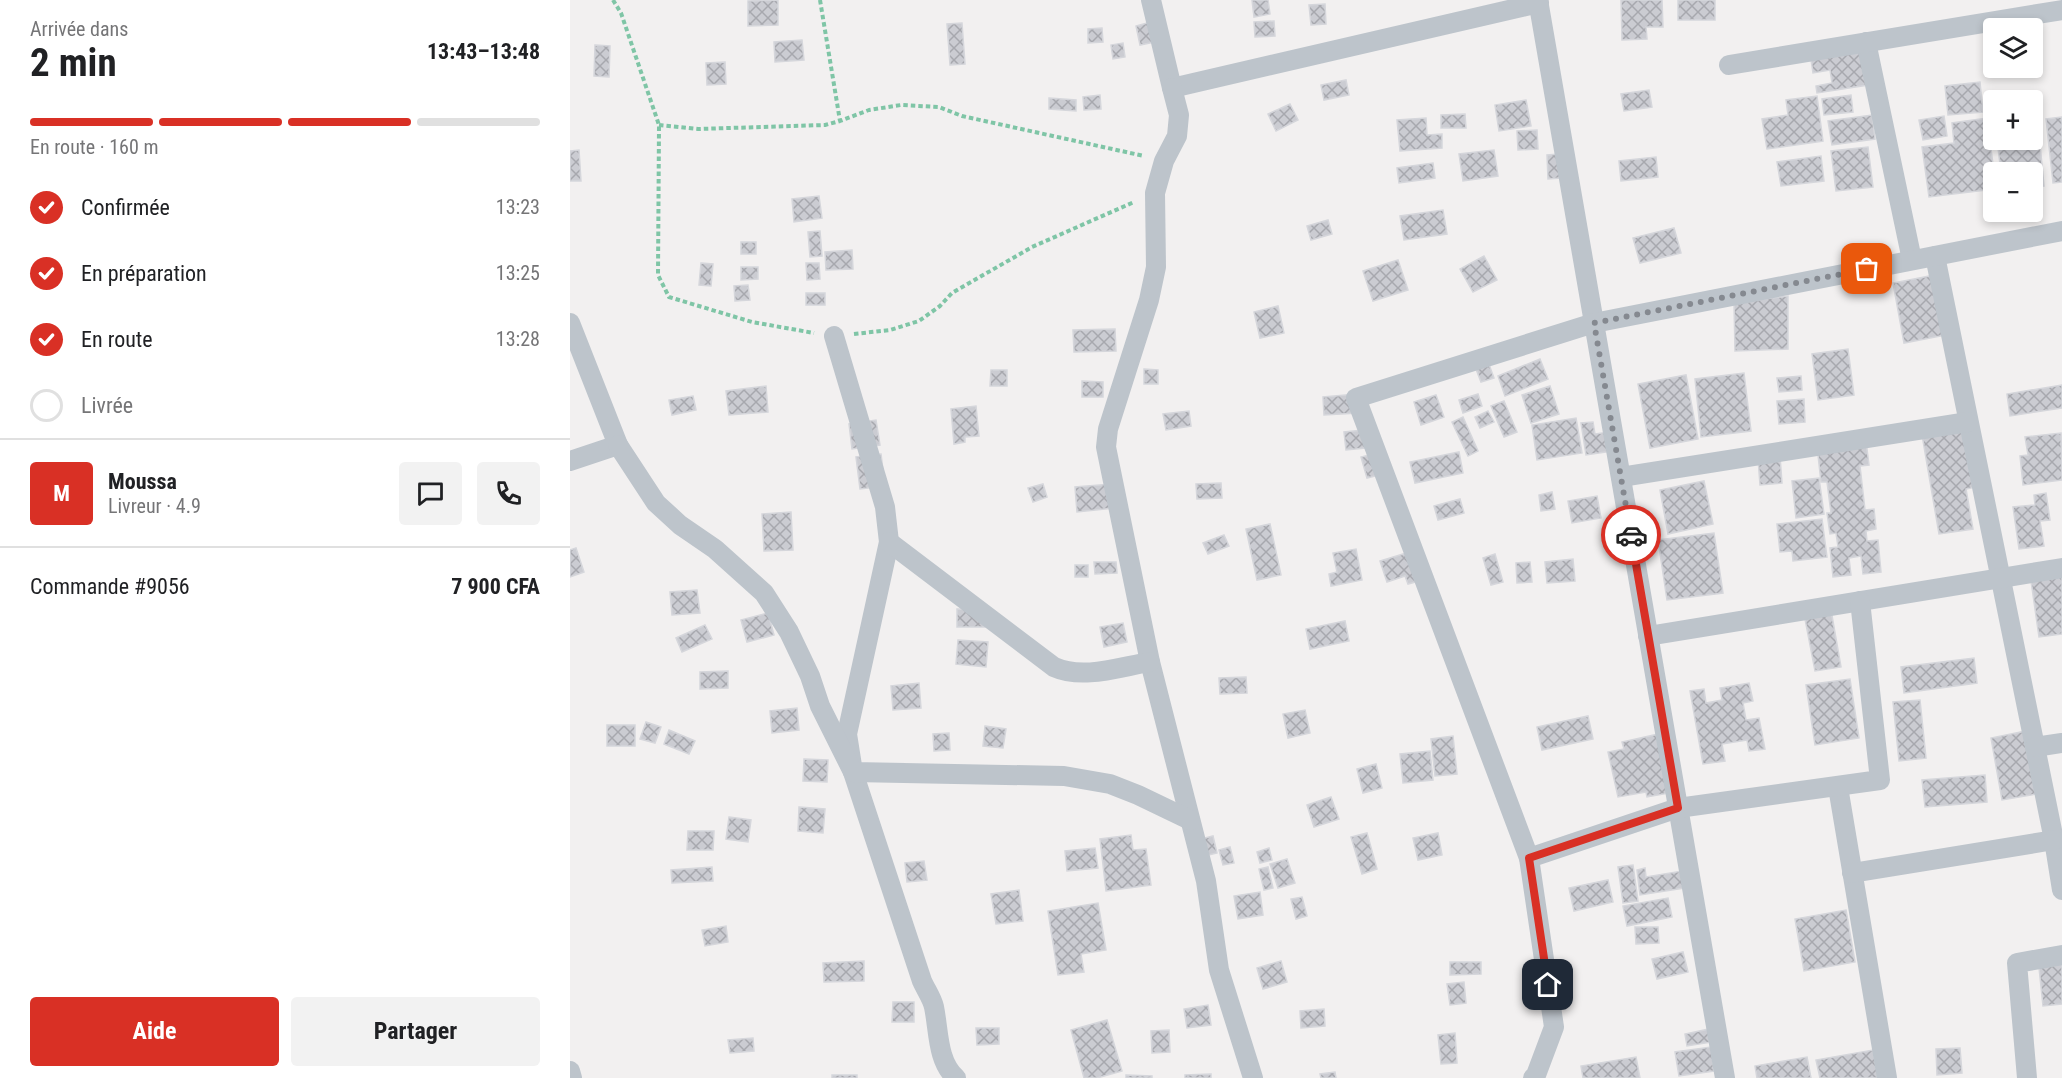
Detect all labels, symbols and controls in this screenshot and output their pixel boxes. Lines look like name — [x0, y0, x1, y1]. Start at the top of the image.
text: Arrivée dans — [30, 17, 128, 41]
map controls — [1983, 18, 2043, 222]
button: layers — [1983, 18, 2043, 78]
text: 13:43–13:48 — [427, 39, 540, 64]
text: 2 min — [30, 40, 117, 86]
button: + — [1983, 90, 2043, 150]
text: En route · 160 m — [30, 135, 158, 159]
button: − — [1983, 162, 2043, 222]
icon: check — [30, 191, 63, 224]
text: Confirmée — [81, 195, 170, 220]
text: 13:23 — [496, 195, 540, 219]
pin — [1841, 243, 1892, 294]
icon: bag — [1850, 252, 1883, 285]
icon: check — [30, 257, 63, 290]
text: En préparation — [81, 261, 207, 286]
text: 13:25 — [496, 261, 540, 285]
icon: check — [30, 323, 63, 356]
text: En route — [81, 327, 153, 352]
text: 13:28 — [496, 327, 540, 351]
text: Livrée — [81, 393, 133, 418]
button: chat — [399, 462, 462, 525]
button: phone — [477, 462, 540, 525]
text: Moussa — [108, 469, 177, 494]
text: M — [53, 481, 70, 506]
text: Livreur · 4.9 — [108, 494, 201, 518]
courier — [1601, 505, 1661, 565]
icon: car — [1615, 519, 1648, 552]
text: Commande #9056 — [30, 574, 190, 599]
text: 7 900 CFA — [451, 574, 540, 599]
pin — [1522, 959, 1573, 1010]
icon: home — [1531, 968, 1564, 1001]
button: Aide — [30, 997, 279, 1066]
button: Partager — [291, 997, 540, 1066]

